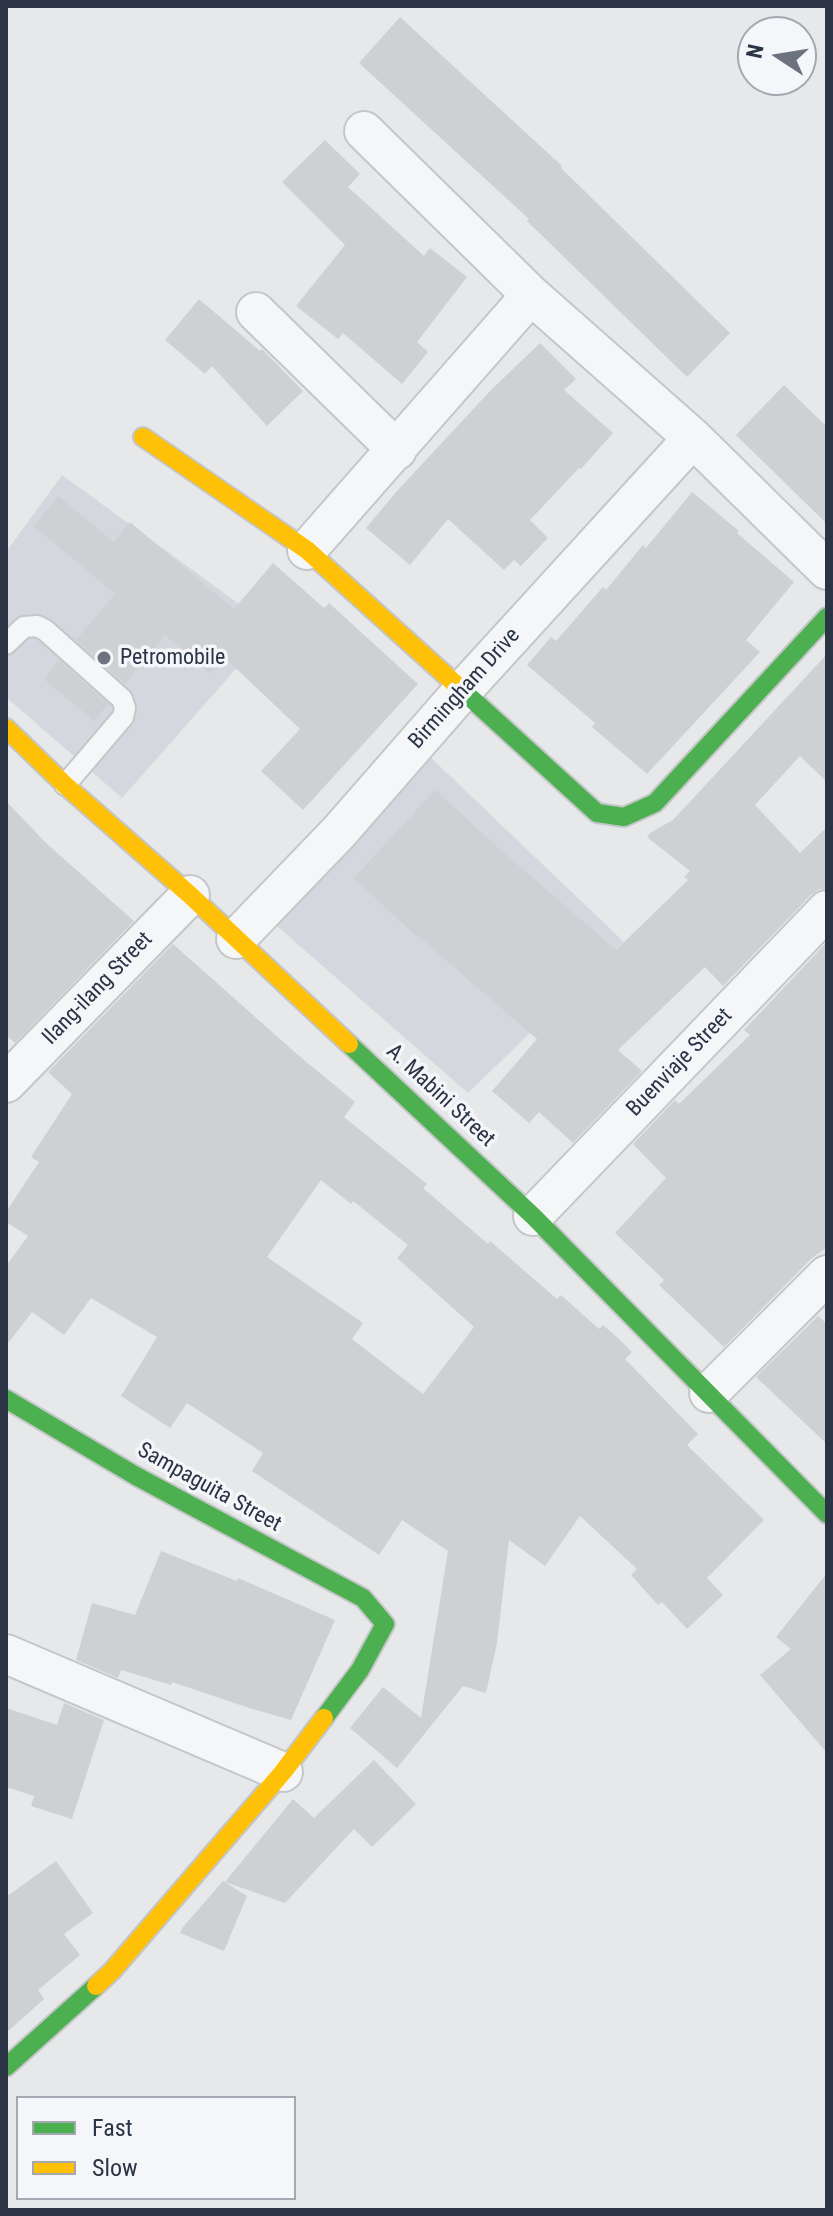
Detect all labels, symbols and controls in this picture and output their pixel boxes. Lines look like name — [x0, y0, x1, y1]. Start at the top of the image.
north arrow — [737, 16, 817, 96]
text: N — [741, 42, 769, 61]
street label: Birmingham Drive — [404, 623, 526, 755]
place label: Petromobile — [120, 645, 225, 671]
marker: Petromobile — [95, 649, 113, 667]
street label: Ilang-ilang Street — [38, 927, 158, 1051]
street label: Buenviaje Street — [622, 1003, 738, 1123]
street label: A. Mabini Street — [380, 1039, 500, 1153]
street label: Sampaguita Street — [133, 1438, 285, 1538]
legend — [16, 2096, 296, 2200]
text: Fast — [92, 2114, 133, 2142]
text: Slow — [92, 2154, 138, 2182]

